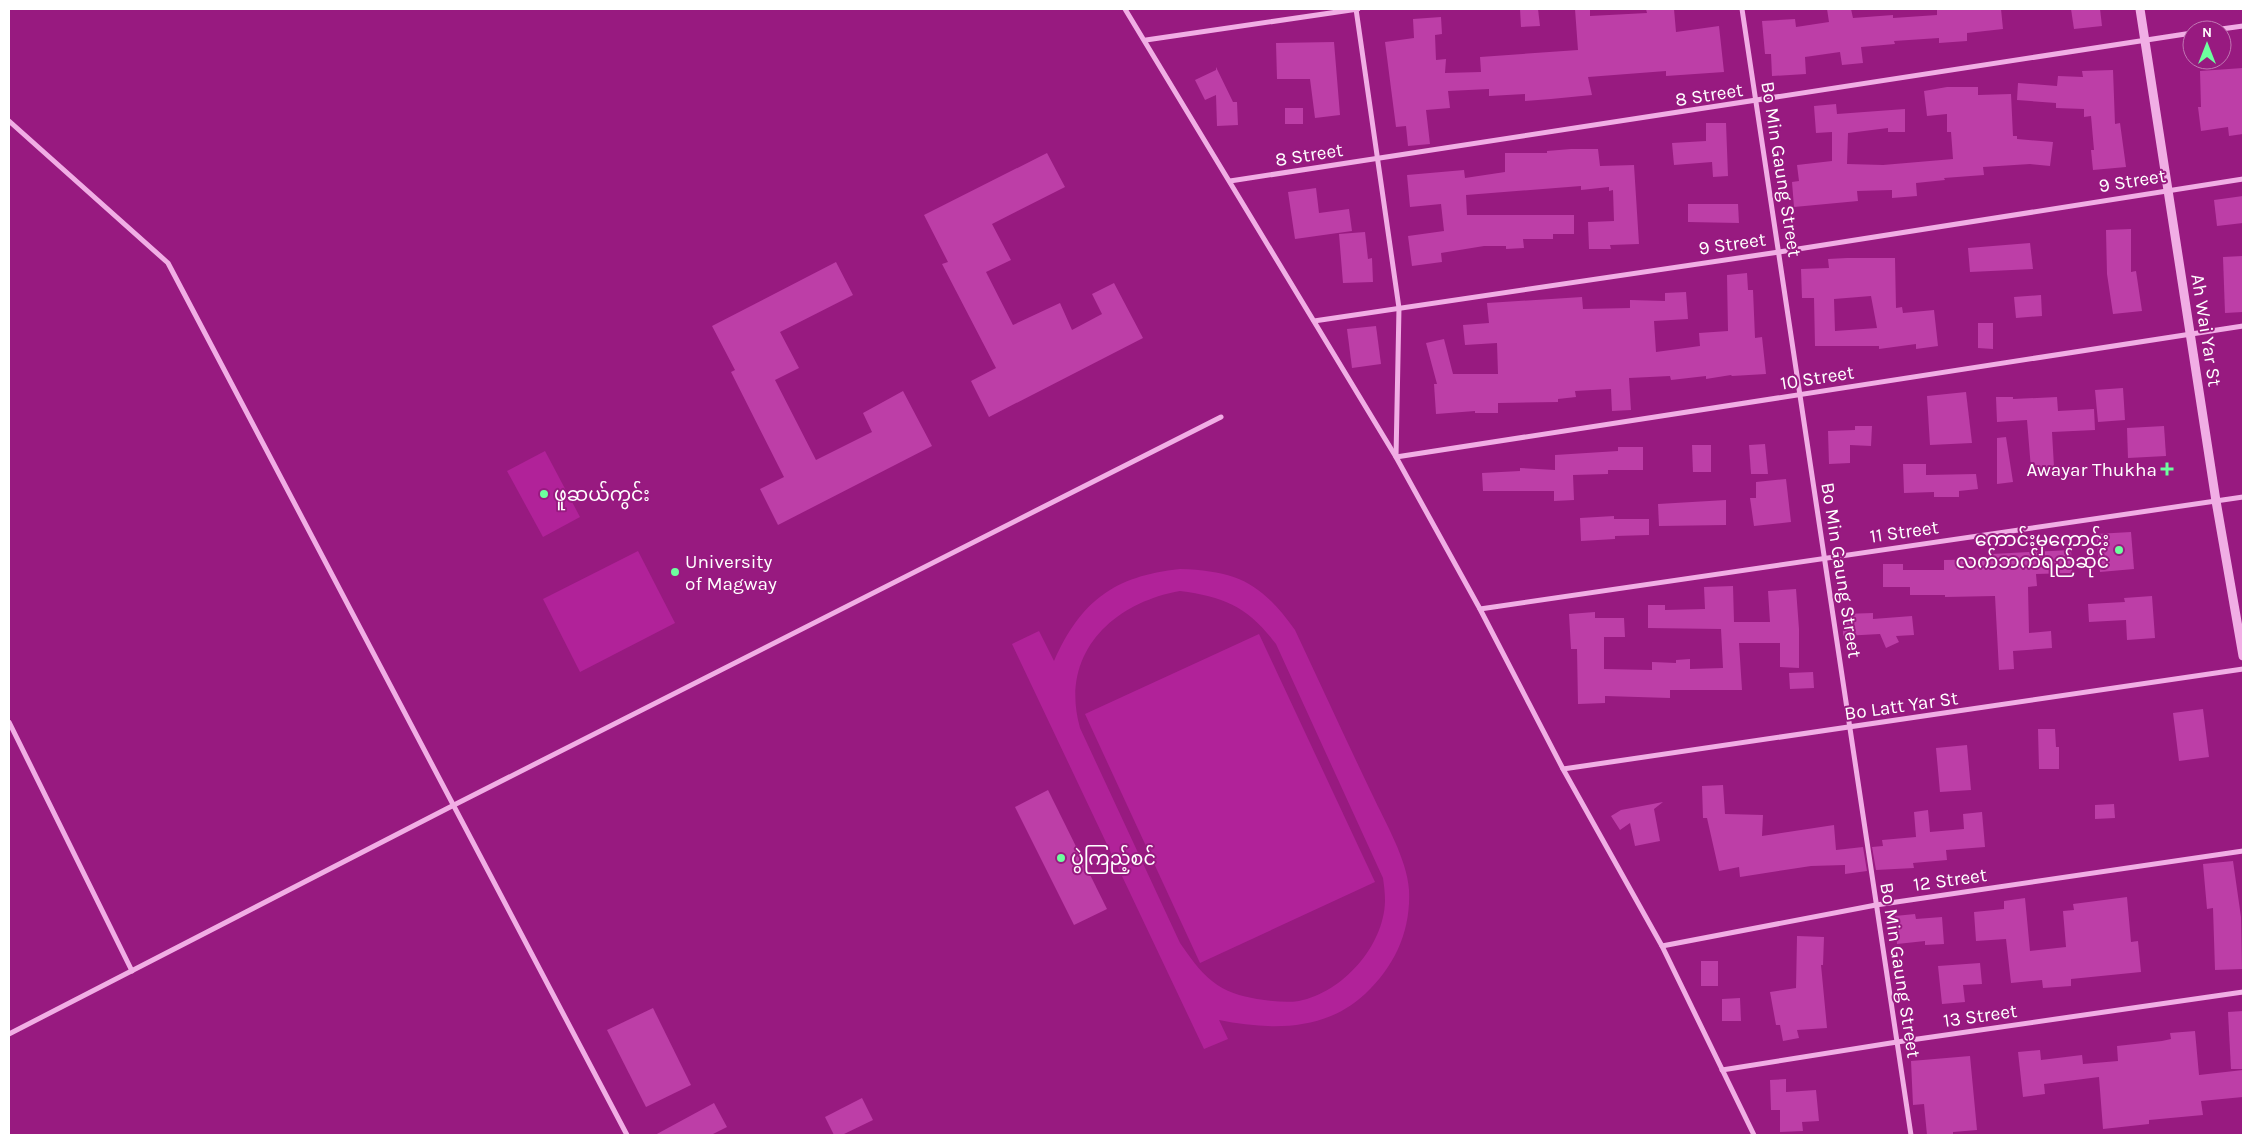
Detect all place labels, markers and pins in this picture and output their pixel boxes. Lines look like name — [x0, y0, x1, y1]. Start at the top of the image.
place label: Awayar Thukha — [2027, 459, 2157, 481]
marker: Awayar Thukha — [2161, 463, 2173, 475]
place label: ဖူဆယ်ကွင်း — [554, 480, 650, 511]
marker: ဖူဆယ်ကွင်း — [538, 488, 550, 500]
place label: ကောင်းမှကောင်း လက်ဘက်ရည်ဆိုင် — [1956, 525, 2109, 578]
marker: ကောင်းမှကောင်း လက်ဘက်ရည်ဆိုင် — [2113, 544, 2125, 556]
place label: University of Magway — [685, 551, 777, 595]
marker: University of Magway — [669, 566, 681, 578]
place label: ပွဲကြည့်စင် — [1071, 844, 1156, 874]
marker: ပွဲကြည့်စင် — [1055, 852, 1067, 864]

